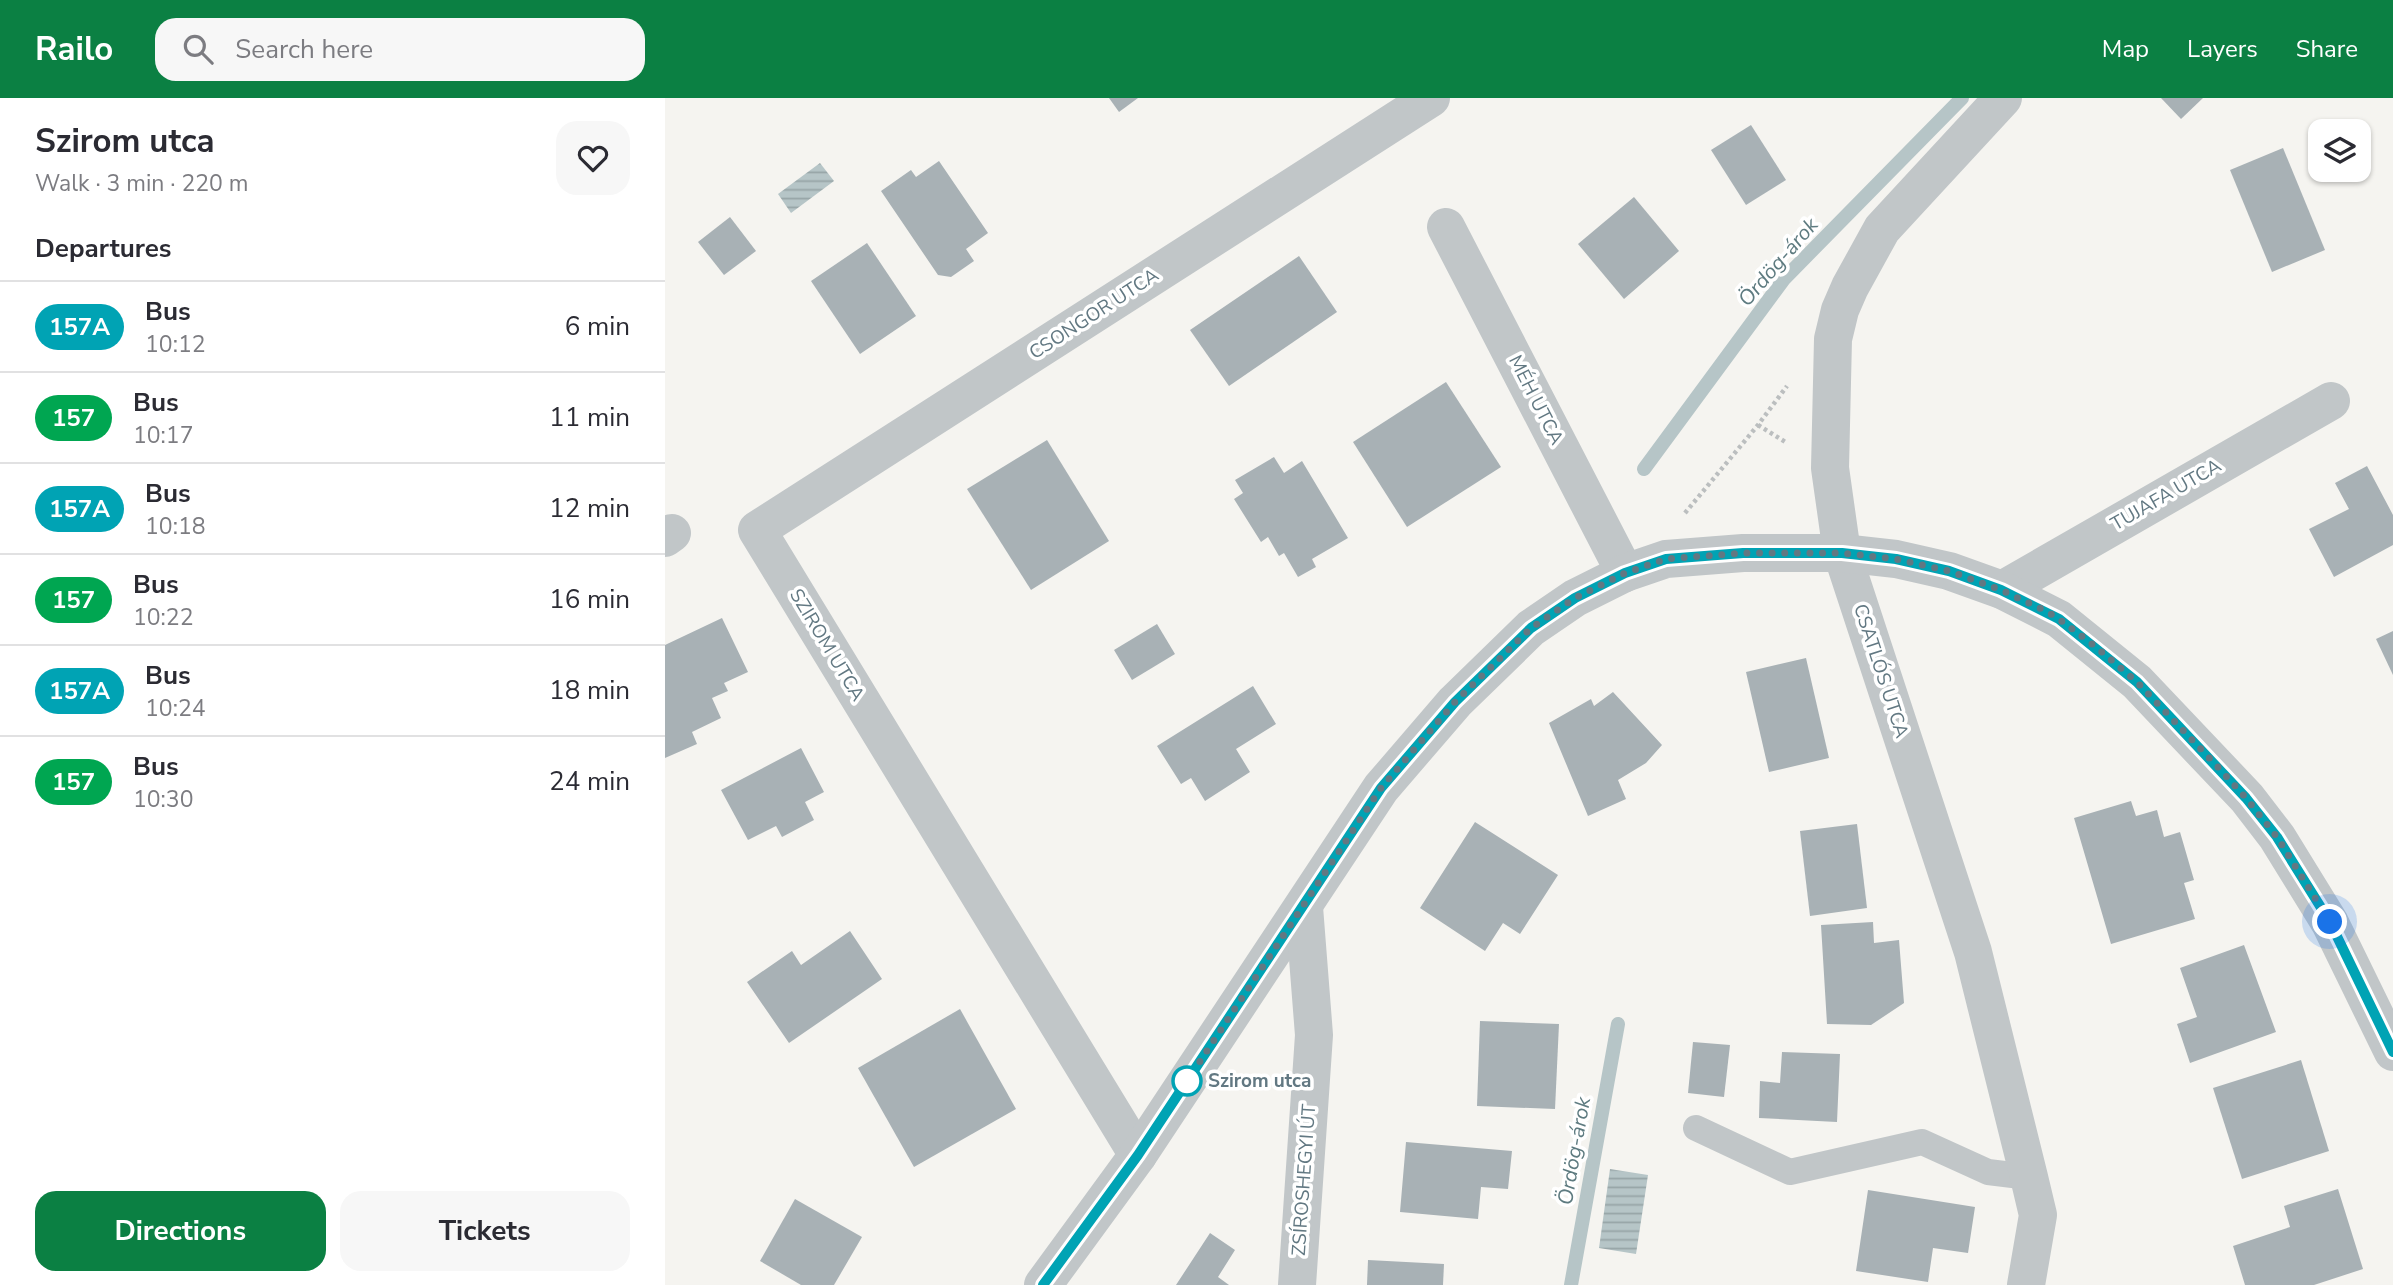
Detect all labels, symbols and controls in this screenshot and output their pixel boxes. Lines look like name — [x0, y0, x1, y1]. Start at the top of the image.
search box — [155, 18, 645, 81]
text: Railo — [35, 27, 113, 72]
icon: search — [179, 30, 217, 68]
text: Search here — [235, 32, 373, 67]
text: Map — [2102, 33, 2149, 65]
text: Layers — [2187, 33, 2258, 65]
text: Share — [2296, 33, 2358, 65]
text: Szirom utca — [35, 119, 215, 164]
map controls — [2308, 119, 2371, 182]
button: layers — [2308, 119, 2371, 182]
button: heart — [556, 121, 630, 195]
text: Walk · 3 min · 220 m — [35, 168, 248, 199]
water label: Ördög-árok — [1732, 211, 1825, 312]
text: Departures — [35, 231, 171, 266]
street label: CSONGOR UTCA — [1024, 262, 1164, 366]
text: Bus — [145, 294, 191, 329]
text: 6 min — [565, 309, 630, 344]
text: 157A — [49, 311, 110, 343]
text: 10:12 — [145, 329, 206, 360]
street label: MÉH UTCA — [1502, 351, 1570, 449]
text: Bus — [133, 385, 179, 420]
text: 11 min — [549, 400, 630, 435]
text: 157 — [52, 402, 95, 434]
text: 10:17 — [133, 420, 193, 451]
street label: TUJAFA UTCA — [2106, 453, 2226, 537]
text: Bus — [145, 476, 191, 511]
text: 12 min — [549, 491, 630, 526]
text: 157A — [49, 493, 110, 525]
text: 10:18 — [145, 511, 206, 542]
text: Bus — [133, 567, 179, 602]
text: 16 min — [549, 582, 630, 617]
text: 157 — [52, 584, 95, 616]
street label: SZIROM UTCA — [783, 584, 871, 706]
street label: CSATLÓS UTCA — [1847, 601, 1915, 742]
text: 10:22 — [133, 602, 193, 633]
text: Bus — [145, 658, 191, 693]
text: 18 min — [549, 673, 630, 708]
text: 157A — [49, 675, 110, 707]
text: 10:24 — [145, 693, 206, 724]
text: Bus — [133, 749, 179, 784]
text: 24 min — [549, 764, 630, 799]
text: 157 — [52, 766, 95, 798]
text: 10:30 — [133, 784, 193, 815]
your location — [2312, 904, 2347, 939]
marker: Szirom utca — [1172, 1066, 1202, 1096]
place label: Szirom utca — [1208, 1068, 1311, 1094]
water label: Ördög-árok — [1551, 1094, 1597, 1207]
street label: ZSÍROSHEGYI ÚT — [1286, 1103, 1322, 1257]
button: Directions — [35, 1191, 326, 1271]
button: Tickets — [340, 1191, 630, 1271]

